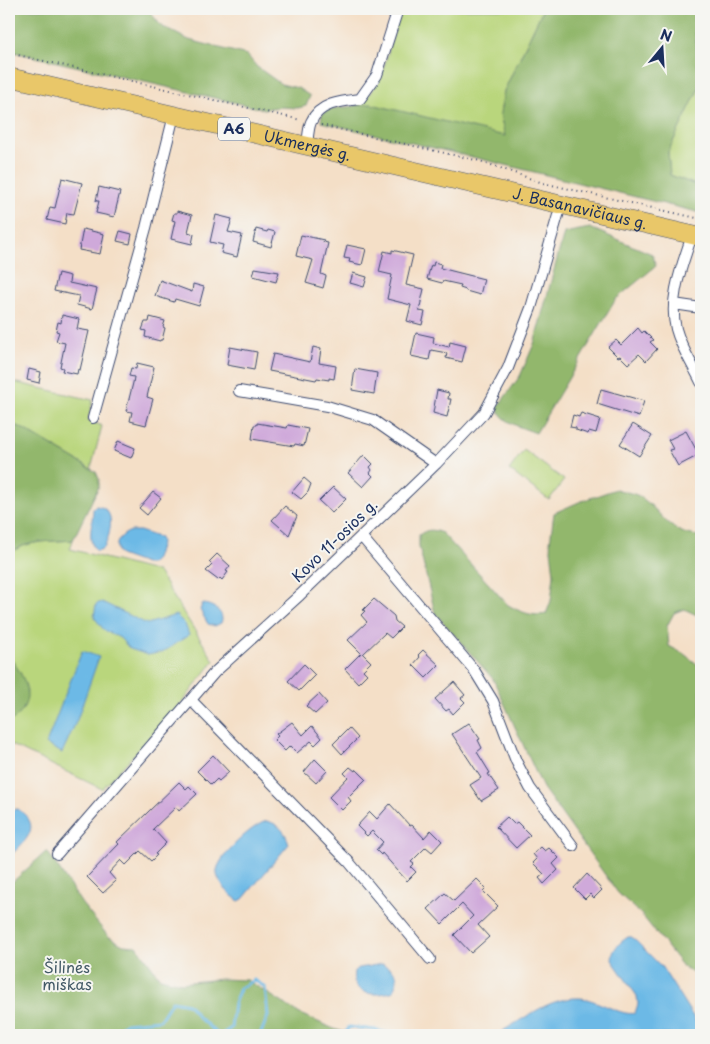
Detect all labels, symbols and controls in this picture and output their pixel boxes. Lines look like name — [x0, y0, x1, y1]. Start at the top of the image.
north arrow — [638, 22, 688, 72]
text: N — [658, 23, 675, 47]
road number: A6 — [218, 118, 250, 140]
street label: Ukmergės g. — [261, 123, 353, 166]
street label: J. Basanavičiaus g. — [511, 181, 650, 234]
street label: Kovo 11-osios g. — [286, 493, 382, 587]
park label: Šilinės miškas — [42, 955, 92, 995]

